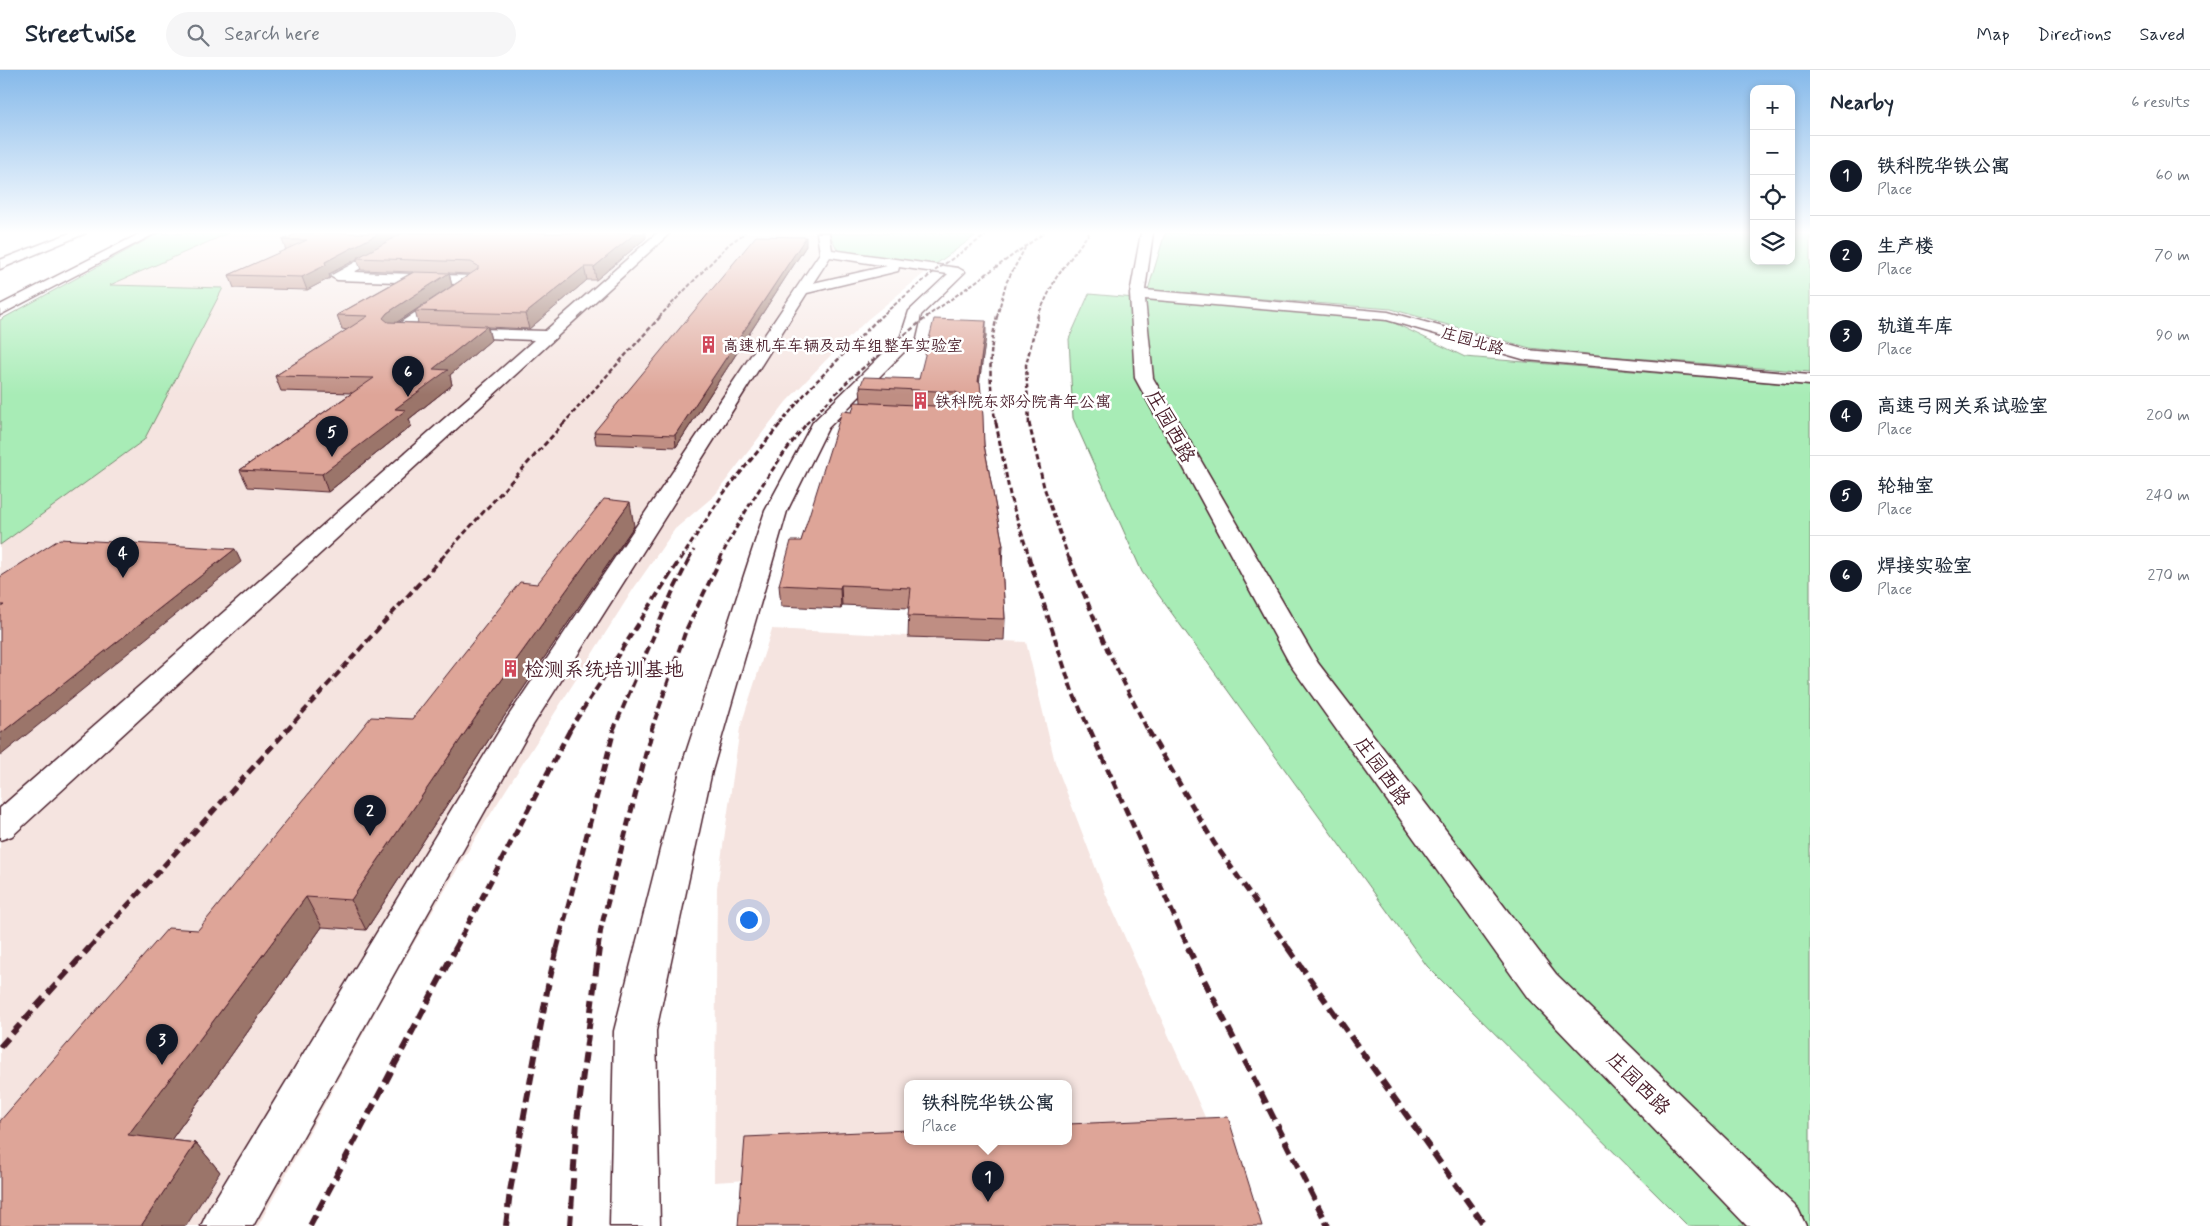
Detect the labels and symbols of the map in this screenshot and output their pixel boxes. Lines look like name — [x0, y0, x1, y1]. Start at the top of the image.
street label: 庄园北路 — [1439, 323, 1506, 360]
building icon: 高速机车车辆及动车组整车实验室 — [699, 335, 719, 355]
place label: 高速机车车辆及动车组整车实验室 — [723, 336, 963, 357]
pin: 6 — [392, 356, 424, 397]
street label: 庄园西路 — [1138, 385, 1201, 469]
building icon: 铁科院东郊分院青年公寓 — [911, 391, 931, 411]
place label: 铁科院东郊分院青年公寓 — [935, 392, 1111, 413]
pin: 5 — [316, 416, 348, 457]
pin: 4 — [107, 537, 139, 578]
place label: 检测系统培训基地 — [524, 657, 684, 684]
building icon: 检测系统培训基地 — [500, 659, 520, 679]
street label: 庄园西路 — [1347, 732, 1417, 813]
pin: 2 — [354, 795, 386, 836]
your location — [736, 907, 762, 933]
pin: 3 — [146, 1024, 178, 1065]
street label: 庄园西路 — [1600, 1046, 1676, 1123]
pin: 1 — [972, 1161, 1004, 1202]

